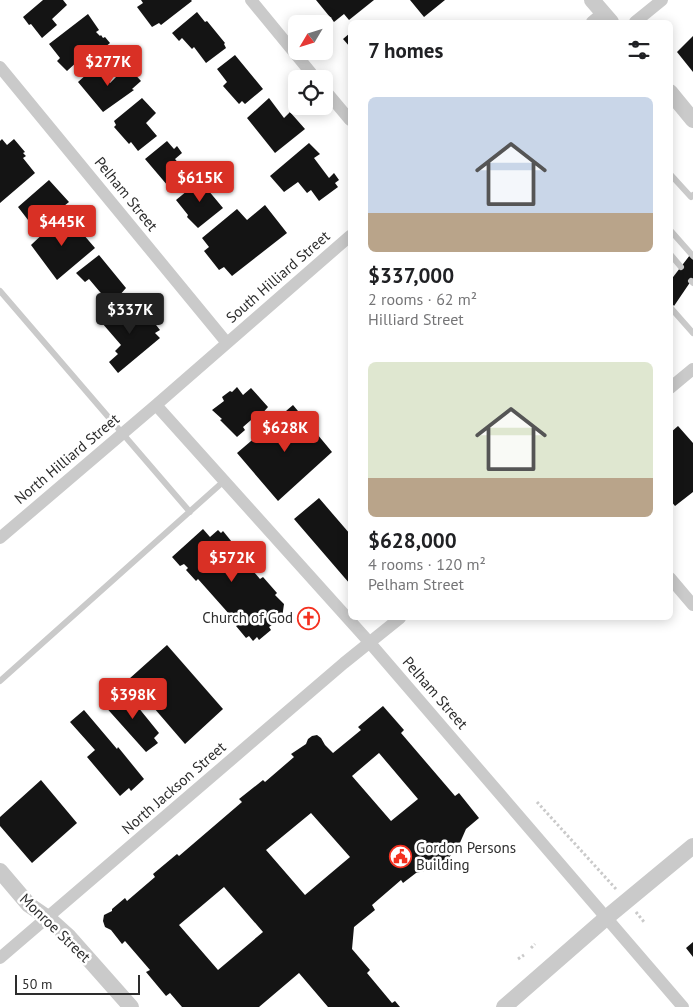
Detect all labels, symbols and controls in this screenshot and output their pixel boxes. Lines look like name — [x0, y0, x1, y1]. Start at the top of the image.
north arrow — [288, 15, 332, 60]
map controls — [288, 15, 333, 115]
icon: filters — [625, 36, 653, 64]
text: 7 homes — [368, 37, 443, 64]
pin: $277K — [73, 44, 143, 87]
text: $277K — [85, 51, 131, 71]
button: locate — [288, 70, 333, 115]
icon: home — [466, 129, 556, 219]
street label: Pelham Street — [91, 153, 162, 235]
pin: $615K — [165, 160, 235, 203]
text: $615K — [177, 167, 223, 187]
pin: $445K — [27, 204, 97, 247]
text: $445K — [39, 211, 85, 231]
street label: South Hilliard Street — [222, 226, 333, 327]
text: $337,000 — [368, 262, 454, 289]
text: 2 rooms · 62 m² — [368, 289, 477, 309]
pin: $337K — [95, 292, 165, 335]
text: $337K — [107, 299, 153, 319]
text: Hilliard Street — [368, 309, 464, 329]
icon: home — [466, 394, 556, 484]
street label: North Hilliard Street — [10, 409, 123, 508]
pin: $628K — [250, 410, 320, 453]
text: $628K — [262, 417, 308, 437]
text: $628,000 — [368, 527, 457, 554]
pin: $572K — [197, 540, 267, 583]
text: $572K — [209, 547, 255, 567]
text: 4 rooms · 120 m² — [368, 554, 486, 574]
text: Pelham Street — [368, 574, 464, 594]
church icon: Church of God — [297, 606, 321, 630]
place label: Church of God — [202, 608, 293, 627]
street label: Pelham Street — [399, 652, 472, 733]
pin: $398K — [98, 678, 168, 720]
text: $398K — [110, 684, 156, 704]
street label: North Jackson Street — [118, 737, 230, 838]
place label: Gordon Persons Building — [416, 838, 516, 874]
public building icon: Gordon Persons Building — [388, 845, 412, 869]
street label: Monroe Street — [16, 889, 95, 966]
scale bar — [15, 972, 140, 995]
text: 50 m — [22, 975, 52, 993]

